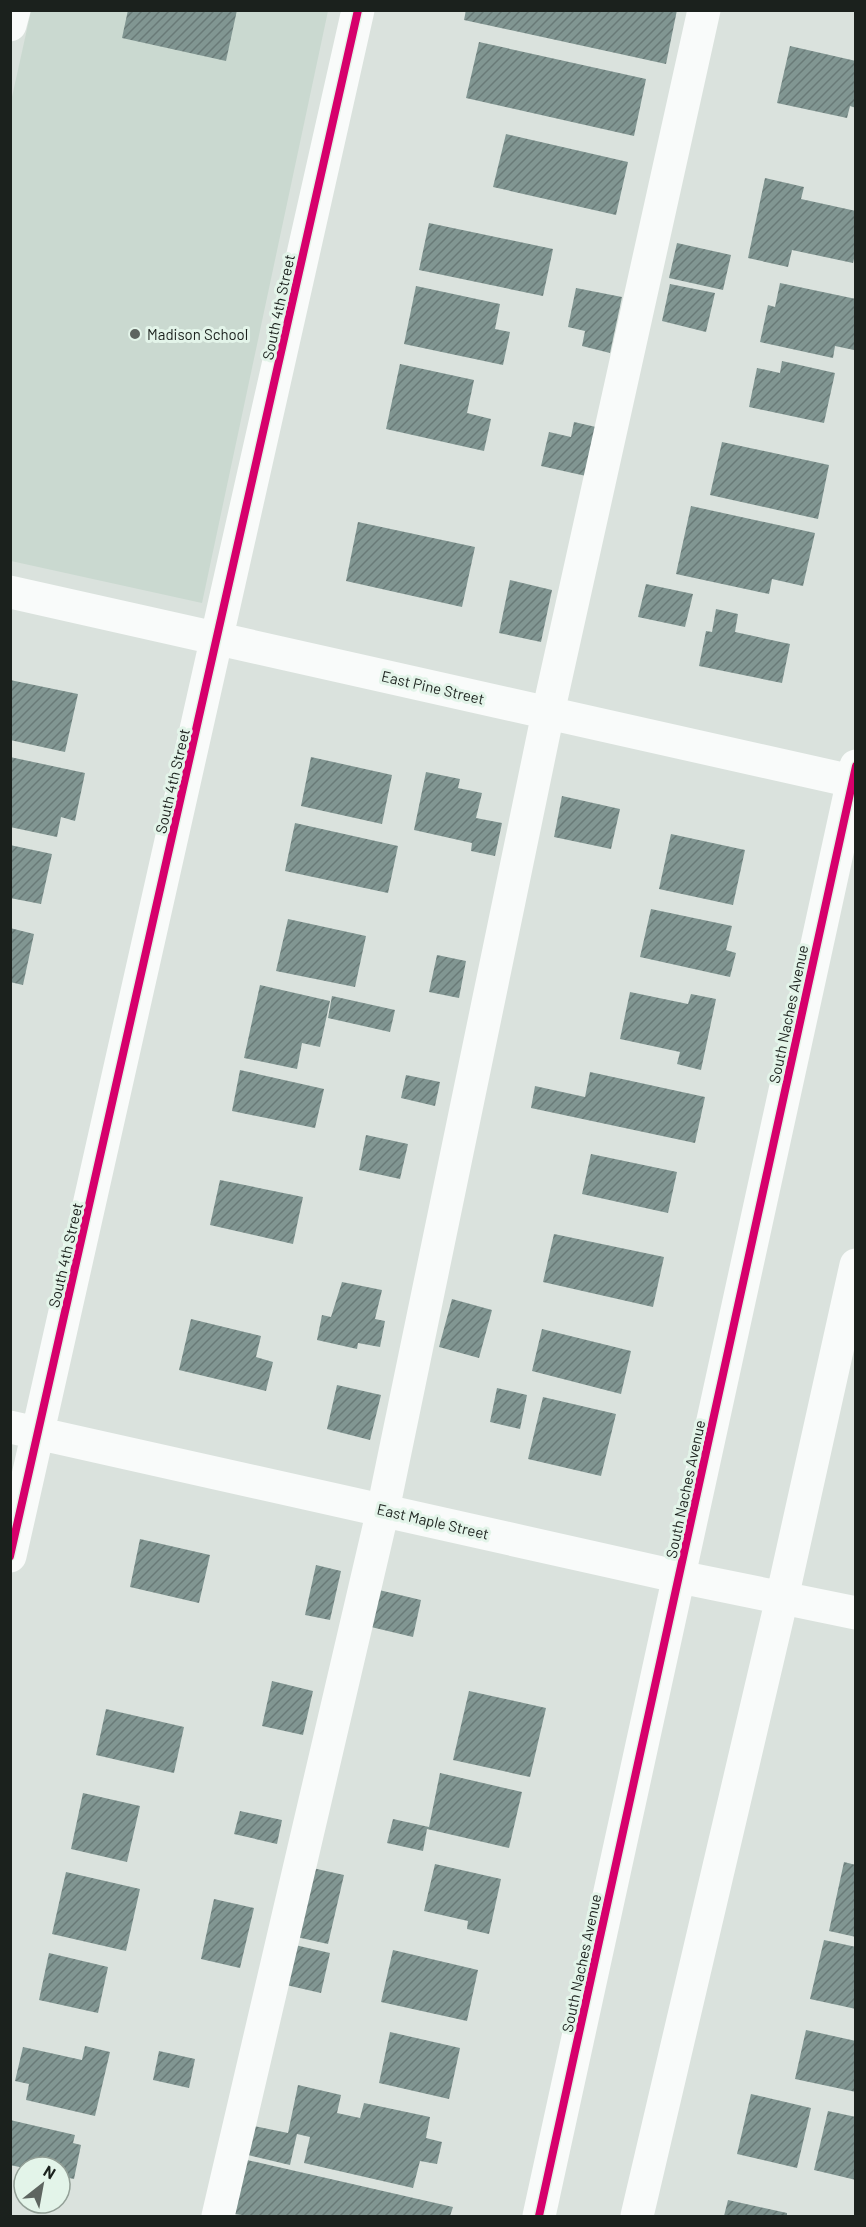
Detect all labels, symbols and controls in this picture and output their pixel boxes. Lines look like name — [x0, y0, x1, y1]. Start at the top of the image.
street label: South 4th Street — [258, 253, 298, 361]
place label: Madison School — [147, 325, 248, 343]
marker: Madison School — [128, 327, 142, 341]
street label: East Pine Street — [380, 666, 486, 708]
street label: South 4th Street — [151, 727, 193, 835]
street label: South Naches Avenue — [765, 943, 811, 1085]
street label: South 4th Street — [44, 1201, 86, 1309]
street label: South Naches Avenue — [662, 1418, 708, 1560]
street label: East Maple Street — [375, 1499, 491, 1543]
street label: South Naches Avenue — [558, 1892, 604, 2034]
north arrow — [12, 2155, 72, 2215]
text: N — [41, 2161, 59, 2183]

